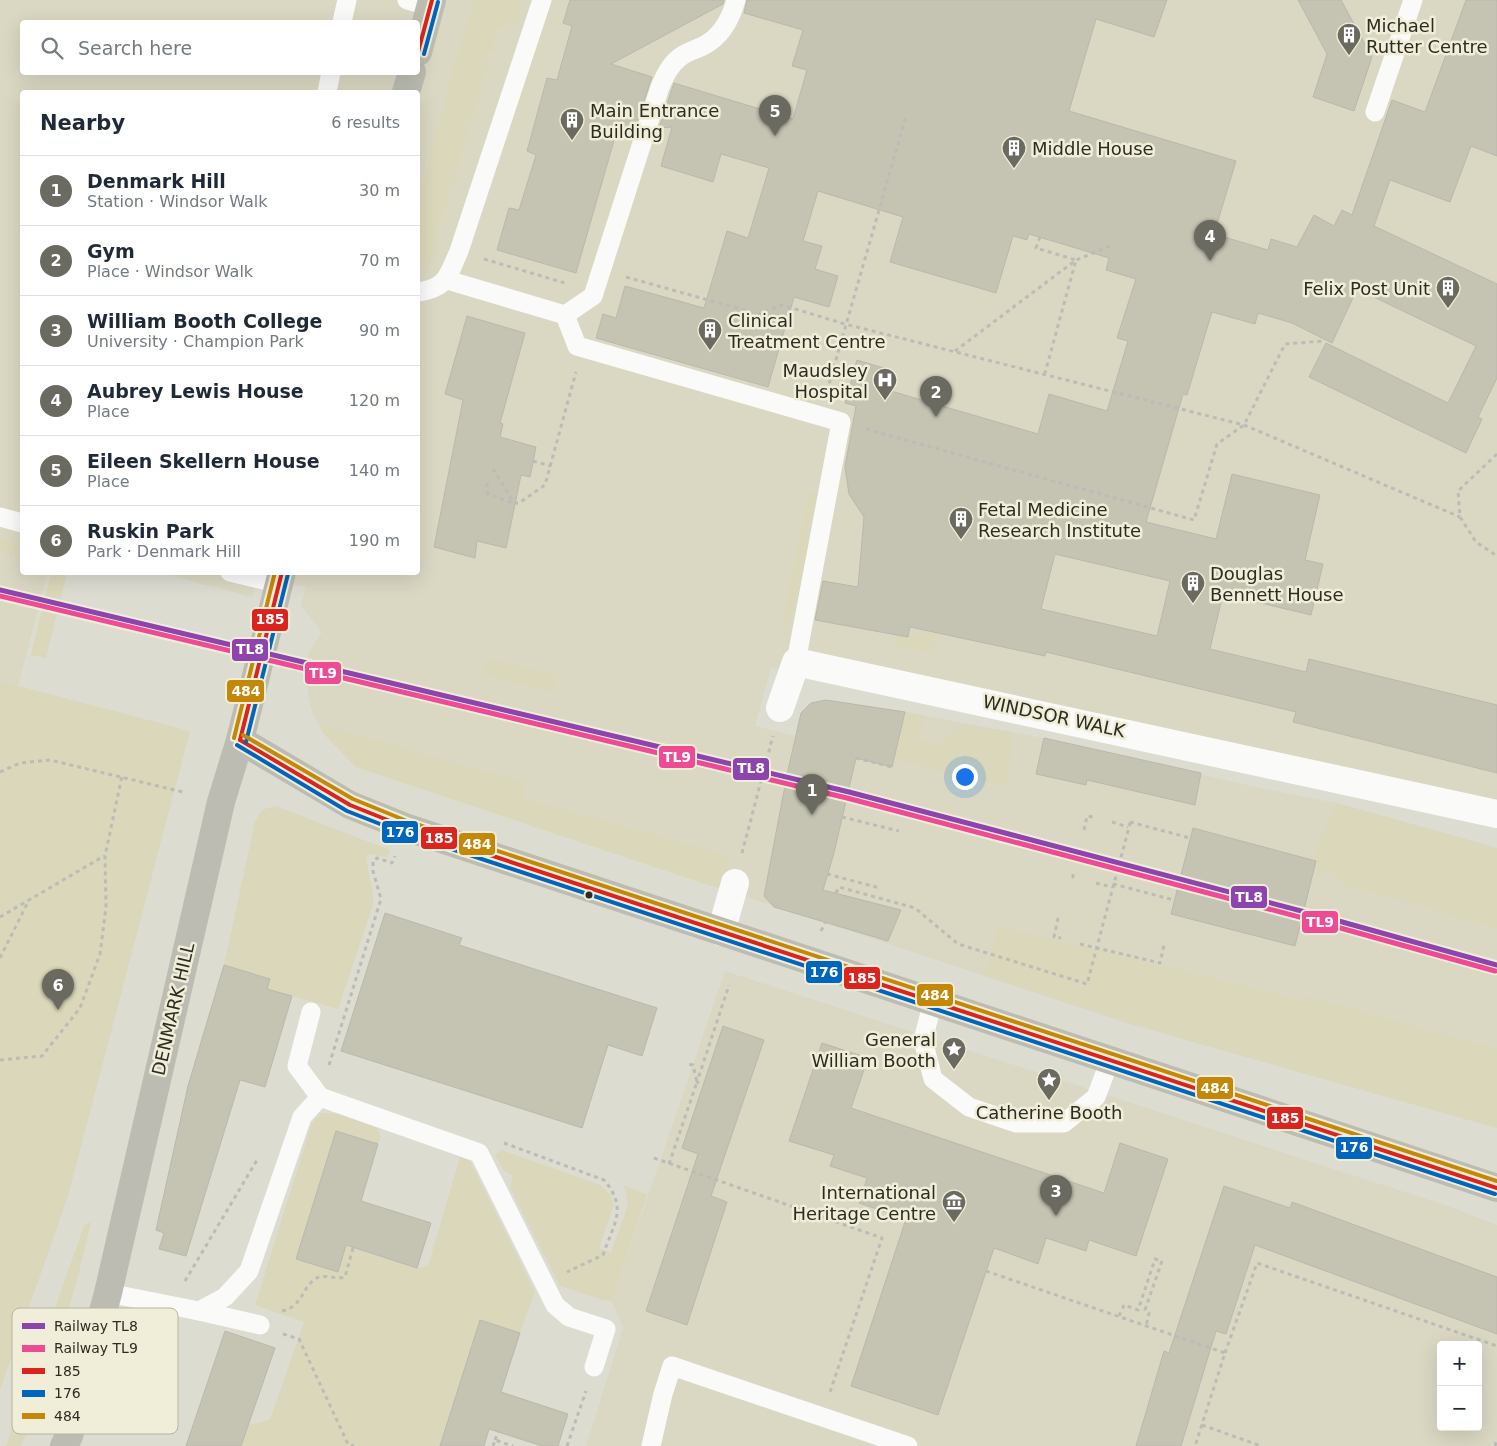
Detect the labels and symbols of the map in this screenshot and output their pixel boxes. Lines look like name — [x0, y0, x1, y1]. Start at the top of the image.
place label: Michael Rutter Centre — [1366, 15, 1488, 57]
building icon: Michael Rutter Centre — [1336, 22, 1362, 56]
pin: 5 — [759, 95, 791, 136]
place label: Main Entrance Building — [590, 100, 719, 142]
building icon: Main Entrance Building — [559, 107, 585, 141]
building icon: Middle House — [1001, 135, 1027, 169]
place label: Middle House — [1032, 138, 1154, 159]
pin: 4 — [1194, 220, 1226, 261]
building icon: Felix Post Unit — [1435, 275, 1461, 309]
place label: Felix Post Unit — [1303, 278, 1430, 299]
place label: Clinical Treatment Centre — [727, 310, 886, 352]
building icon: Clinical Treatment Centre — [697, 317, 723, 351]
place label: Maudsley Hospital — [783, 360, 868, 402]
hospital icon: Maudsley Hospital — [872, 367, 898, 401]
pin: 2 — [920, 376, 952, 417]
place label: Fetal Medicine Research Institute — [978, 499, 1141, 541]
building icon: Fetal Medicine Research Institute — [948, 506, 974, 540]
place label: Douglas Bennett House — [1210, 563, 1344, 605]
building icon: Douglas Bennett House — [1180, 570, 1206, 604]
line badge: 185 — [251, 608, 289, 632]
text: 185 — [255, 611, 285, 627]
line badge: TL8 — [231, 638, 269, 662]
text: TL8 — [236, 641, 264, 657]
line badge: TL9 — [304, 661, 342, 685]
text: TL9 — [309, 665, 337, 681]
line badge: 484 — [226, 679, 265, 703]
text: 484 — [231, 683, 261, 699]
street label: WINDSOR WALK — [981, 691, 1128, 742]
line badge: TL9 — [658, 745, 696, 769]
text: TL9 — [663, 749, 691, 765]
line badge: TL8 — [732, 757, 770, 781]
text: TL8 — [737, 760, 765, 776]
your location — [952, 764, 978, 790]
pin: 1 — [796, 774, 828, 815]
line badge: 176 — [381, 820, 419, 844]
text: 176 — [385, 824, 415, 840]
line badge: 185 — [420, 826, 458, 850]
text: 185 — [424, 830, 454, 846]
line badge: 484 — [458, 832, 496, 856]
text: 484 — [462, 836, 492, 852]
line badge: TL8 — [1230, 885, 1268, 909]
text: TL8 — [1235, 889, 1263, 905]
unlabelled marker — [584, 890, 594, 900]
line badge: TL9 — [1301, 910, 1339, 934]
text: TL9 — [1306, 914, 1334, 930]
street label: DENMARK HILL — [148, 941, 198, 1077]
line badge: 176 — [805, 960, 843, 984]
text: 176 — [809, 964, 839, 980]
line badge: 185 — [843, 966, 881, 990]
pin: 6 — [42, 969, 74, 1010]
text: 185 — [847, 970, 877, 986]
line badge: 484 — [916, 983, 954, 1007]
text: 484 — [920, 987, 950, 1003]
place label: General William Booth — [811, 1029, 936, 1071]
place icon: General William Booth — [941, 1036, 967, 1070]
place icon: Catherine Booth — [1036, 1067, 1062, 1101]
line badge: 484 — [1196, 1076, 1234, 1100]
text: 484 — [1200, 1080, 1230, 1096]
place label: Catherine Booth — [976, 1102, 1122, 1123]
line badge: 185 — [1266, 1106, 1304, 1130]
text: 185 — [1270, 1110, 1300, 1126]
line badge: 176 — [1335, 1136, 1373, 1160]
text: 176 — [1339, 1139, 1369, 1155]
pin: 3 — [1040, 1175, 1072, 1216]
place label: International Heritage Centre — [792, 1182, 936, 1224]
museum icon: International Heritage Centre — [941, 1189, 967, 1223]
legend — [12, 1308, 178, 1434]
text: Railway TL8 — [54, 1318, 138, 1334]
text: Railway TL9 — [54, 1340, 138, 1356]
text: 185 — [54, 1363, 81, 1379]
text: 176 — [54, 1385, 81, 1401]
text: 484 — [54, 1408, 81, 1424]

